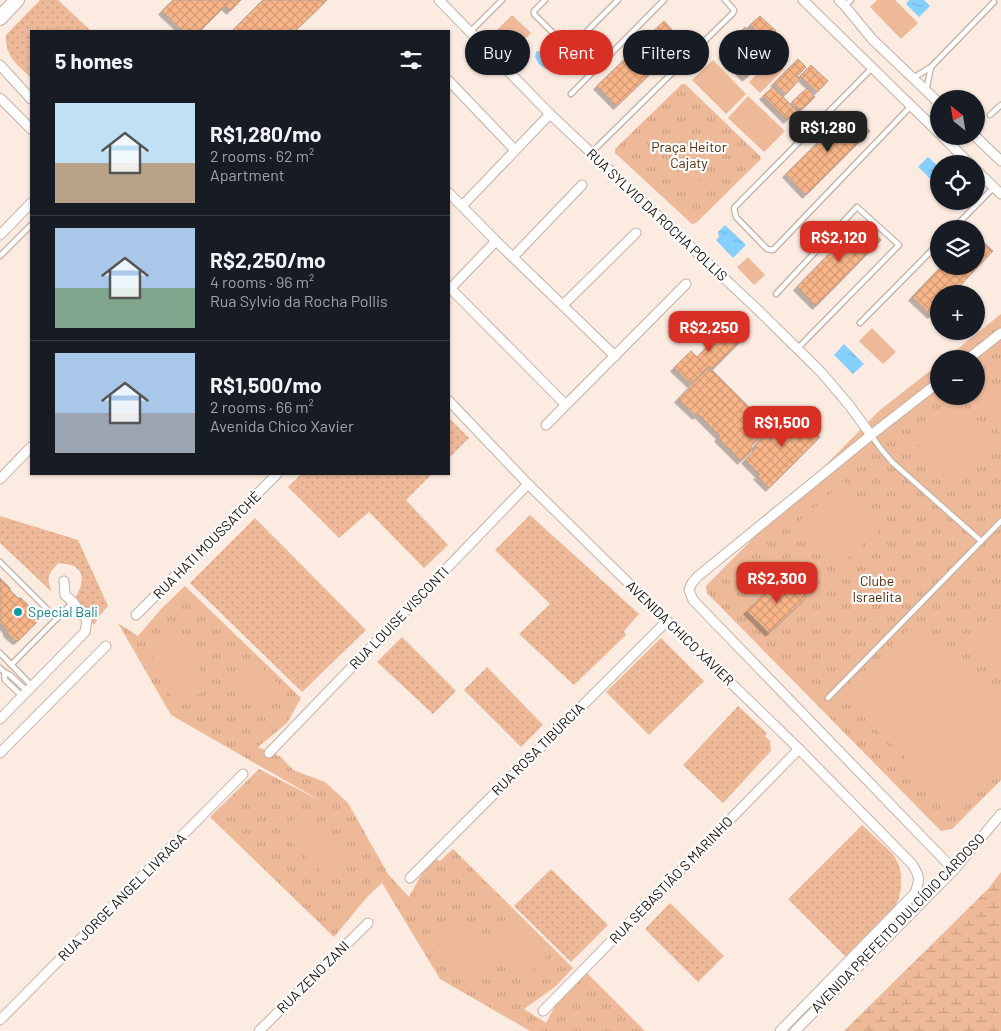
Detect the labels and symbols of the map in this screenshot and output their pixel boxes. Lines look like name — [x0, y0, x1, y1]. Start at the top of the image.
north arrow — [930, 90, 985, 145]
pin: R$1,280 — [782, 110, 874, 153]
park label: Praça Heitor Cajaty — [651, 138, 727, 171]
street label: RUA SYLVIO DA ROCHA POLLIS — [583, 145, 731, 284]
pin: R$2,120 — [793, 220, 885, 263]
pin: R$2,250 — [663, 310, 755, 353]
pin: R$1,500 — [736, 406, 828, 448]
street label: RUA HATI MOUSSATCHÉ — [149, 487, 264, 602]
pin: R$2,300 — [731, 562, 823, 604]
street label: RUA LOUISE VISCONTI — [345, 563, 452, 672]
park label: Clube Israelita — [852, 572, 902, 605]
street label: AVENIDA CHICO XAVIER — [623, 577, 738, 689]
place label: Special Bali — [28, 603, 98, 620]
marker: Special Bali — [12, 606, 24, 618]
street label: RUA ROSA TIBÚRCIA — [488, 698, 588, 799]
street label: RUA SEBASTIÃO S MARINHO — [605, 813, 736, 947]
street label: RUA JORGE ANGEL LIVRAGA — [54, 829, 189, 964]
street label: AVENIDA PREFEITO DULCÍDIO CARDOSO — [807, 830, 988, 1016]
street label: RUA ZENO ZANI — [273, 937, 352, 1016]

